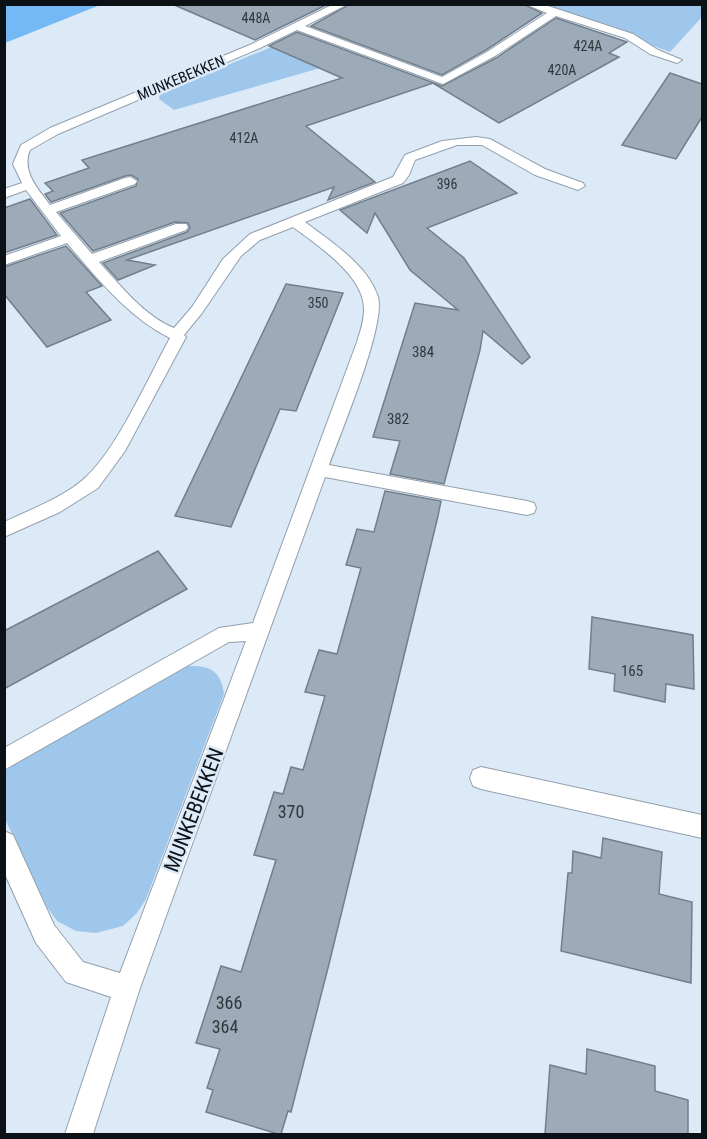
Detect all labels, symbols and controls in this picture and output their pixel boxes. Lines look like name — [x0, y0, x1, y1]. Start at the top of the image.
house number: 448A — [242, 10, 270, 26]
house number: 424A — [574, 38, 602, 54]
street label: MUNKEBEKKEN — [134, 51, 228, 105]
house number: 420A — [548, 62, 576, 78]
house number: 412A — [230, 130, 258, 146]
house number: 396 — [437, 176, 457, 192]
house number: 350 — [308, 295, 328, 311]
house number: 384 — [412, 343, 434, 361]
house number: 382 — [387, 410, 409, 428]
house number: 165 — [621, 662, 643, 680]
street label: MUNKEBEKKEN — [159, 745, 229, 875]
house number: 370 — [278, 801, 304, 822]
house number: 366 — [216, 992, 242, 1013]
house number: 364 — [212, 1016, 238, 1037]

